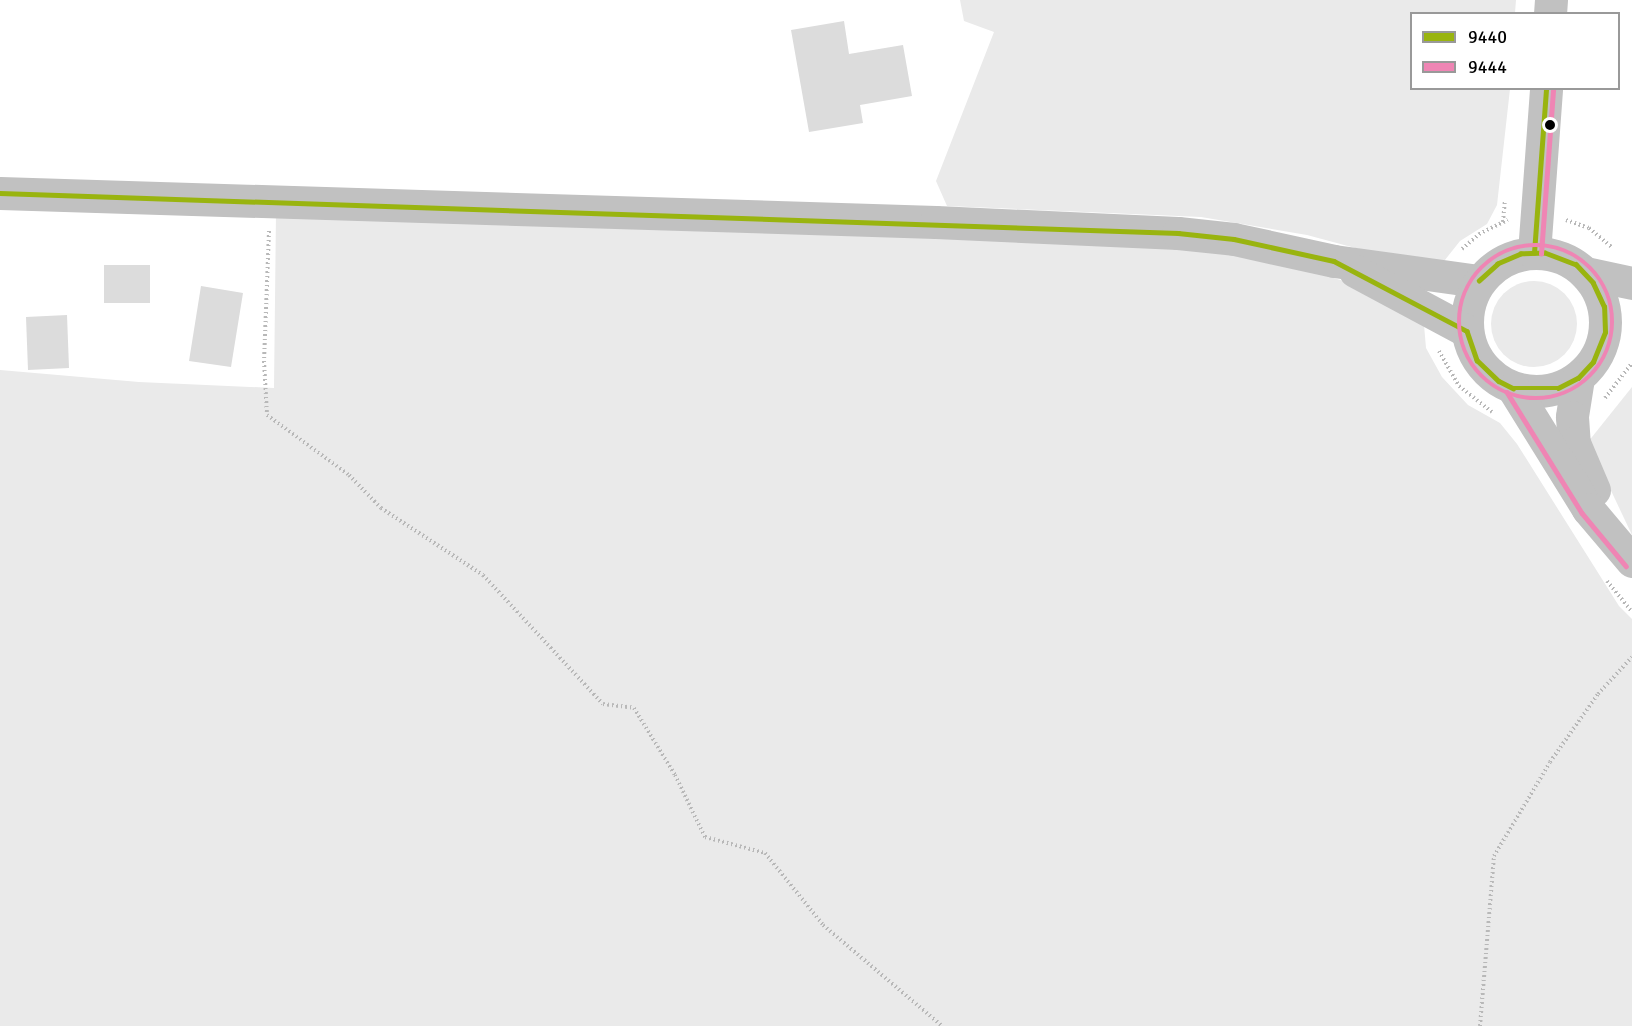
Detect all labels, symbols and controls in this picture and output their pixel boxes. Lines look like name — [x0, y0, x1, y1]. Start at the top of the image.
legend — [1410, 12, 1620, 90]
text: 9440 — [1468, 26, 1507, 48]
text: 9444 — [1468, 56, 1507, 78]
unlabelled marker — [1544, 119, 1556, 131]

